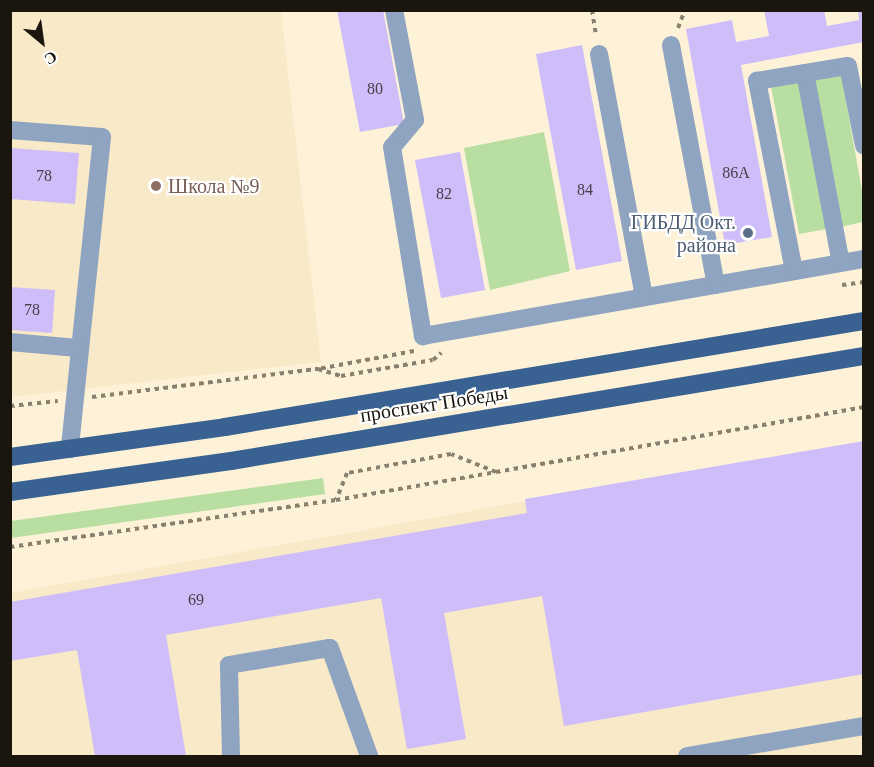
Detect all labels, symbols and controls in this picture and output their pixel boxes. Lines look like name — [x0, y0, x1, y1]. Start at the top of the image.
north arrow — [12, 12, 72, 72]
text: С — [42, 48, 60, 68]
house number: 80 — [367, 79, 383, 99]
house number: 86А — [722, 163, 750, 183]
house number: 78 — [36, 166, 52, 186]
place label: Школа №9 — [168, 174, 260, 198]
marker: Школа №9 — [149, 179, 163, 193]
house number: 84 — [577, 180, 593, 200]
house number: 82 — [436, 184, 452, 204]
place label: ГИБДД Окт. района — [631, 210, 736, 257]
marker: ГИБДД Окт. района — [741, 226, 755, 240]
house number: 78 — [24, 300, 40, 320]
street label: проспект Победы — [358, 380, 510, 428]
house number: 69 — [188, 590, 204, 610]

